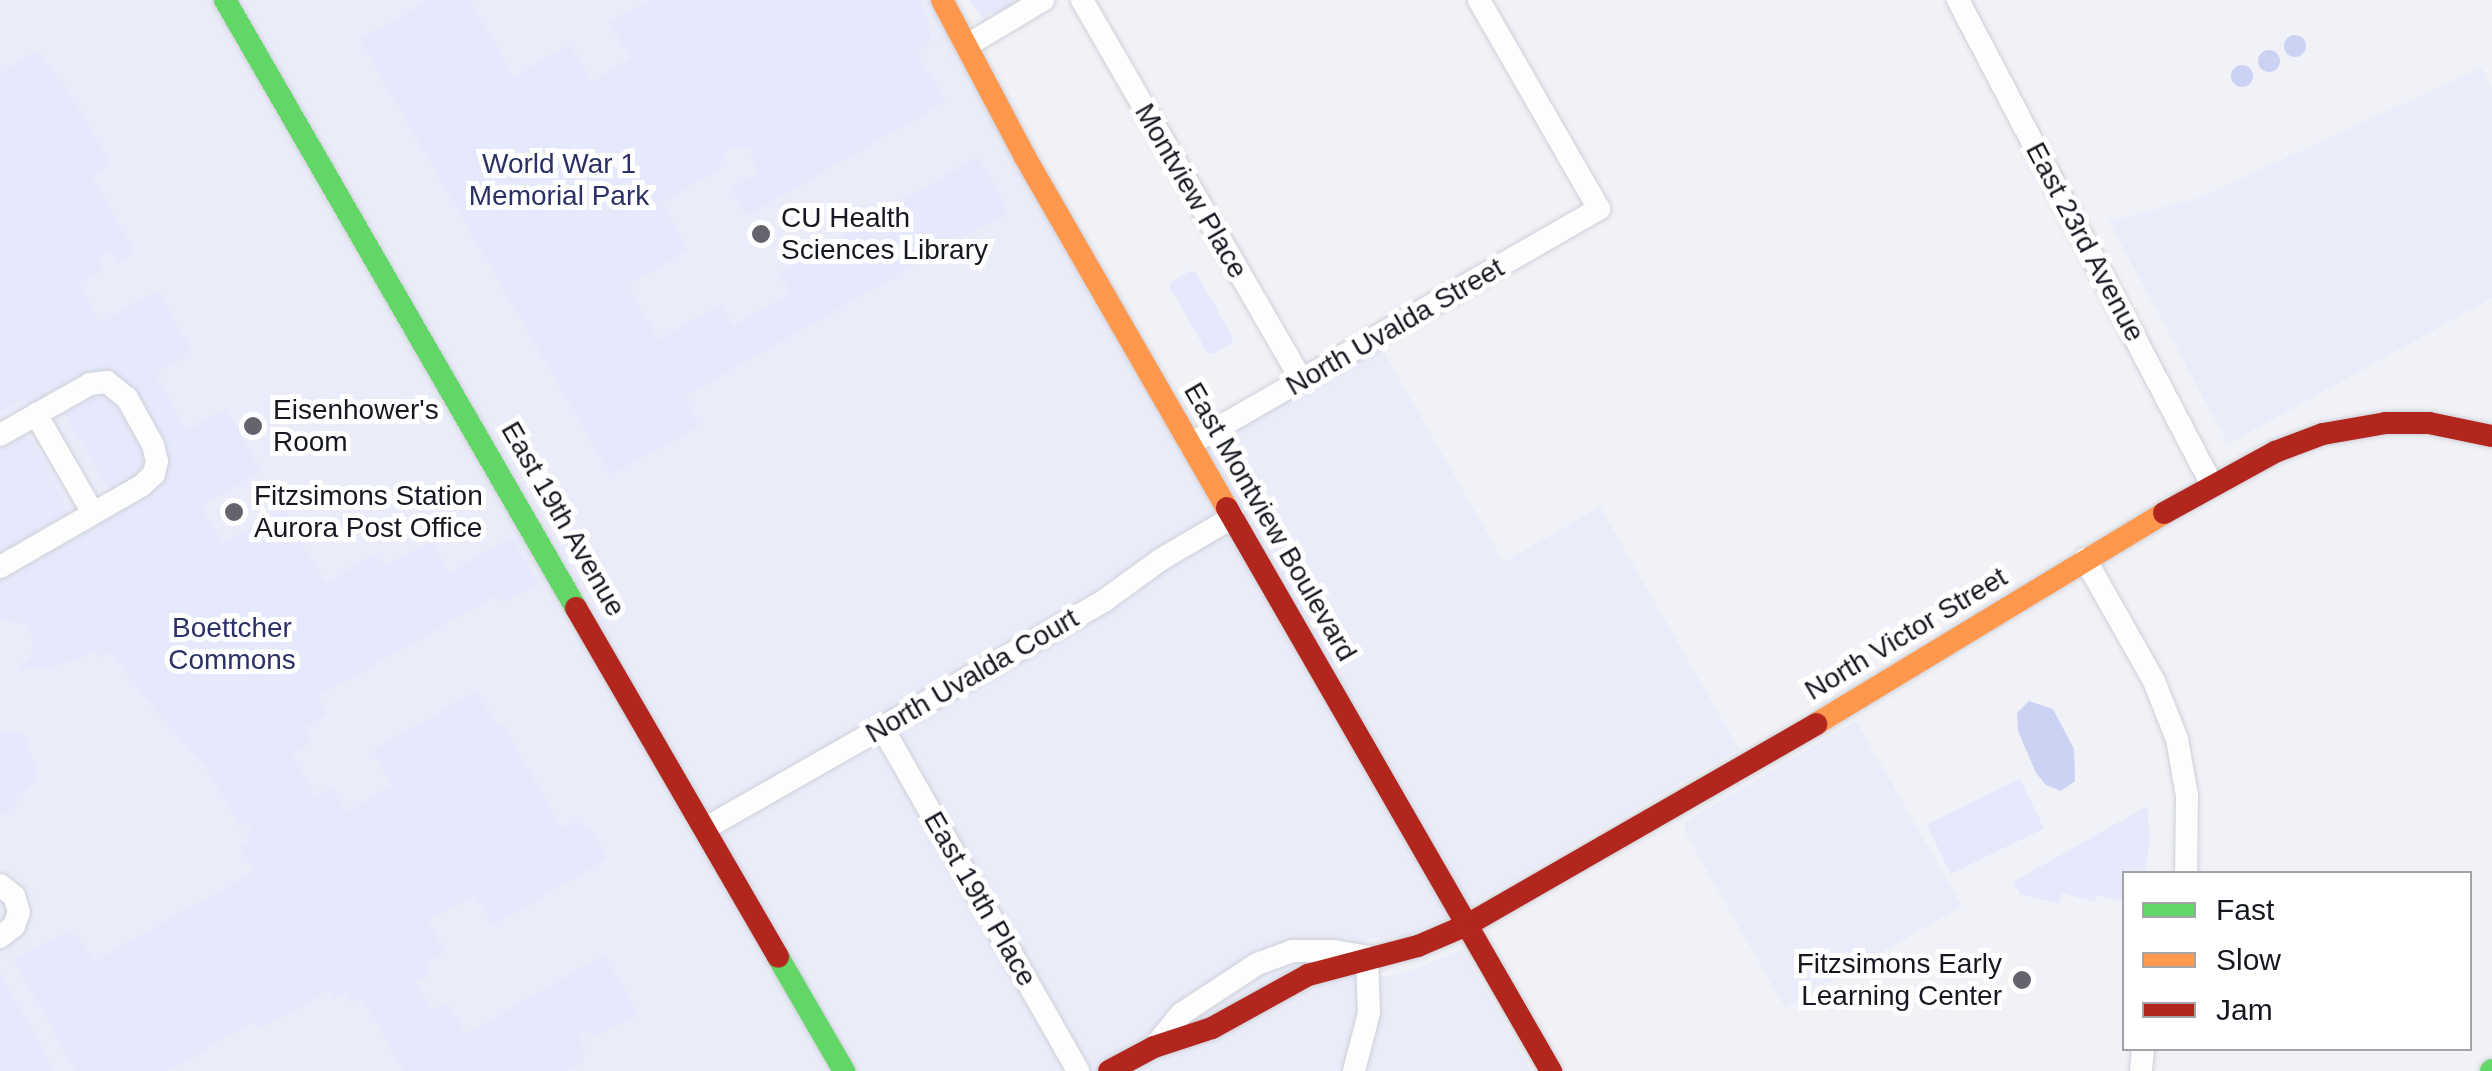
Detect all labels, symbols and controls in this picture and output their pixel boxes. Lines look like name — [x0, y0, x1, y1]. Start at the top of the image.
street label: Montview Place — [1127, 98, 1255, 284]
street label: East 23rd Avenue — [2018, 136, 2152, 348]
park label: World War 1 Memorial Park — [469, 147, 649, 213]
place label: CU Health Sciences Library — [781, 201, 988, 267]
marker: CU Health Sciences Library — [750, 223, 772, 245]
street label: North Uvalda Street — [1280, 251, 1510, 403]
street label: East Montview Boulevard — [1176, 377, 1364, 667]
place label: Eisenhower's Room — [273, 393, 439, 459]
marker: Eisenhower's Room — [242, 415, 264, 437]
street label: East 19th Avenue — [493, 415, 633, 623]
place label: Fitzsimons Station Aurora Post Office — [254, 479, 483, 545]
marker: Fitzsimons Station Aurora Post Office — [223, 501, 245, 523]
street label: North Victor Street — [1799, 560, 2013, 708]
street label: North Uvalda Court — [860, 602, 1084, 750]
park label: Boettcher Commons — [168, 611, 296, 677]
street label: East 19th Place — [916, 806, 1044, 992]
legend — [2122, 871, 2472, 1051]
text: Fast — [2216, 893, 2274, 926]
text: Slow — [2216, 943, 2281, 976]
place label: Fitzsimons Early Learning Center — [1797, 947, 2002, 1013]
marker: Fitzsimons Early Learning Center — [2011, 969, 2033, 991]
text: Jam — [2216, 993, 2273, 1026]

